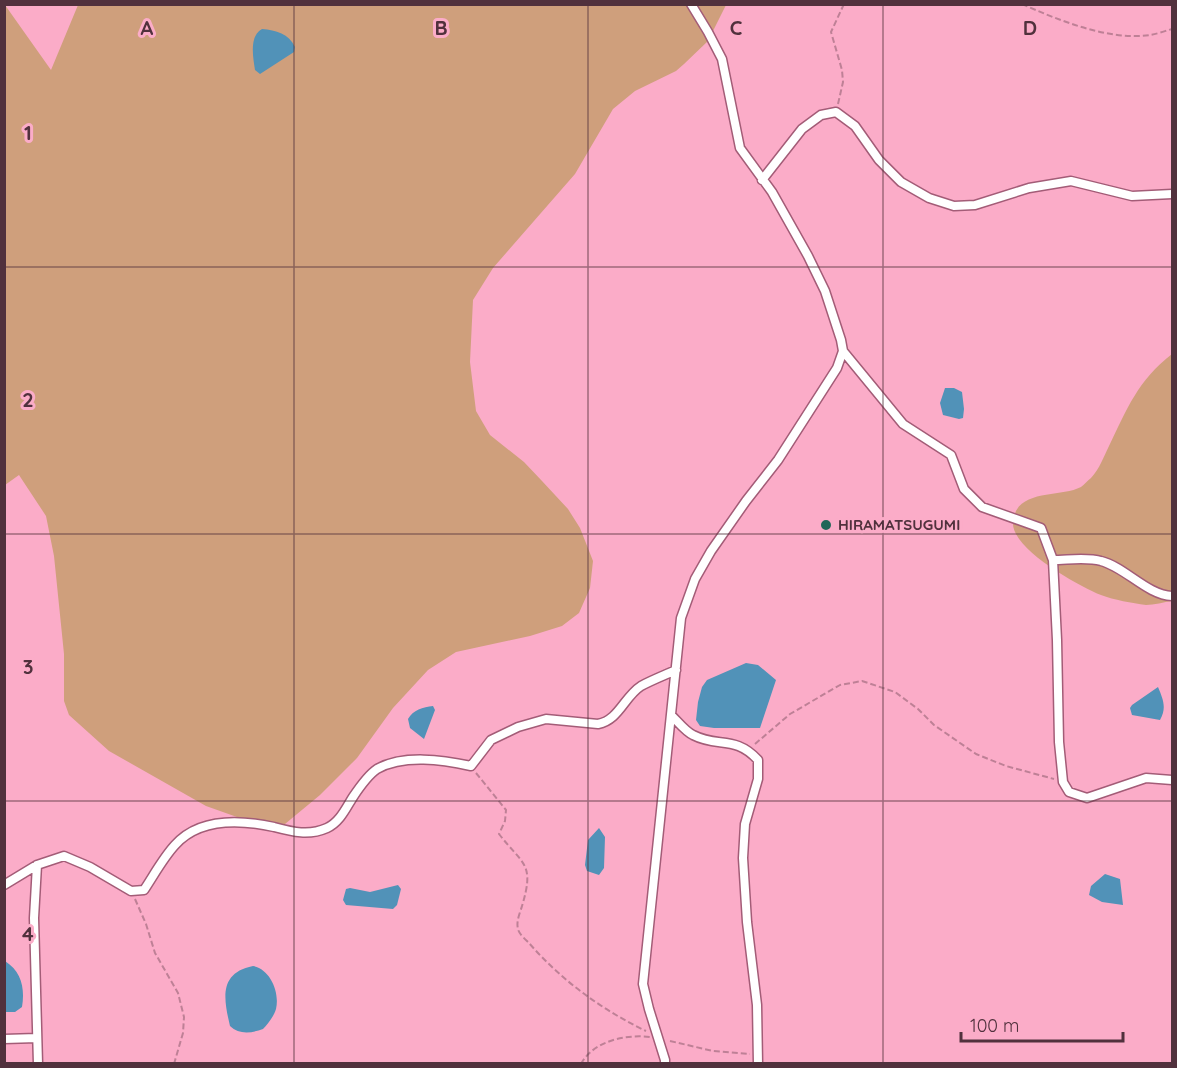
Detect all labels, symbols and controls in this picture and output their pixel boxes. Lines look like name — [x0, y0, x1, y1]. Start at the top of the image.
text: A — [141, 15, 154, 40]
text: B — [434, 15, 448, 40]
text: C — [730, 15, 743, 40]
text: D — [1023, 15, 1037, 40]
text: 1 — [24, 120, 32, 145]
text: 2 — [22, 387, 34, 412]
place label: HIRAMATSUGUMI — [838, 515, 960, 534]
marker: HIRAMATSUGUMI — [819, 518, 833, 532]
text: 3 — [23, 654, 33, 679]
text: 4 — [22, 921, 34, 946]
scale bar — [961, 1005, 1123, 1043]
text: 100 m — [970, 1014, 1019, 1037]

